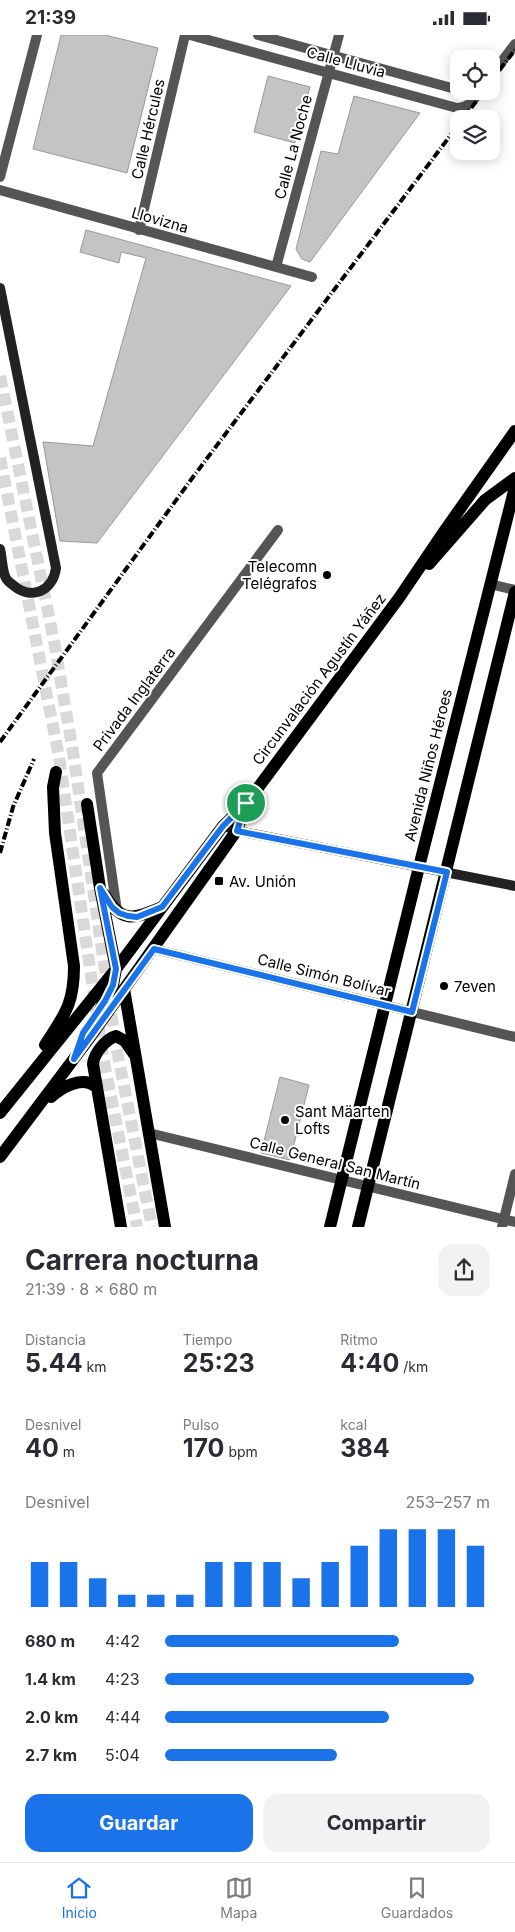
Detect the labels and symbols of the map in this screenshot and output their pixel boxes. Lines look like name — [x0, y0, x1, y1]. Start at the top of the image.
street label: Calle Lluvia — [304, 42, 388, 82]
street label: Calle Hércules — [127, 77, 169, 181]
street label: Calle La Noche — [270, 93, 316, 201]
street label: Llovizna — [129, 203, 191, 237]
place label: Telecomn Telégrafos — [242, 557, 317, 593]
marker: Telecomn Telégrafos — [321, 569, 333, 581]
street label: Circunvalación Agustín Yáñez — [248, 589, 390, 769]
street label: Privada Inglaterra — [89, 643, 179, 755]
street label: Avenida Niños Héroes — [400, 687, 456, 843]
pin — [225, 782, 267, 824]
place label: Av. Unión — [229, 872, 296, 891]
marker: Av. Unión — [213, 875, 225, 887]
street label: Calle Simón Bolívar — [255, 949, 393, 1001]
place label: 7even — [454, 977, 496, 996]
marker: 7even — [438, 980, 450, 992]
place label: Sant Mäarten Lofts — [295, 1102, 390, 1138]
marker: Sant Mäarten Lofts — [279, 1114, 291, 1126]
street label: Calle General San Martín — [248, 1133, 422, 1193]

